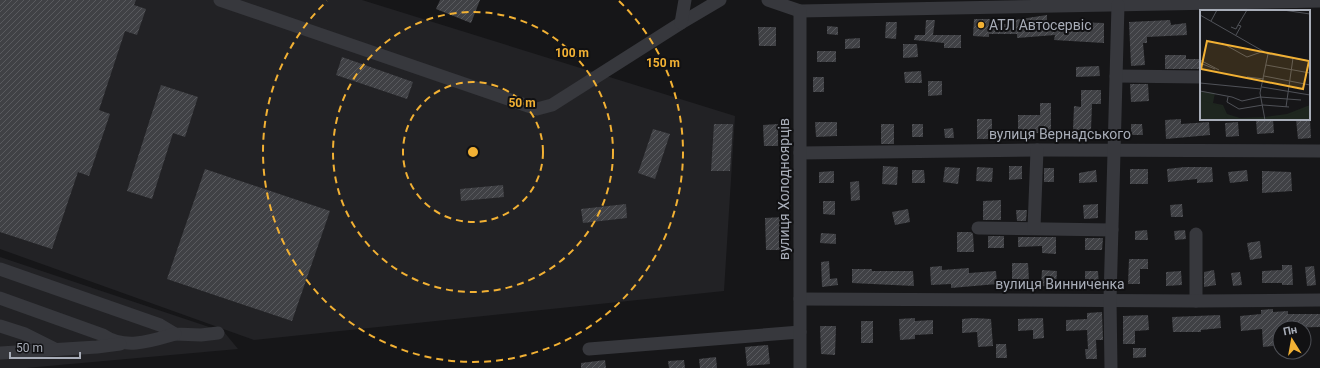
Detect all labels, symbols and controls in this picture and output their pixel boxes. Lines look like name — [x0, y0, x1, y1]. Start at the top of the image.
inset map — [1200, 10, 1310, 120]
place label: АТЛ Автосервіс — [989, 17, 1091, 33]
marker: АТЛ Автосервіс — [976, 20, 986, 30]
text: 100 m — [555, 46, 589, 60]
text: 150 m — [646, 56, 680, 70]
text: 50 m — [508, 96, 536, 110]
street label: вулиця Холодноярців — [776, 118, 792, 260]
street label: вулиця Вернадського — [989, 126, 1131, 142]
centre of rings — [466, 145, 480, 159]
street label: вулиця Винниченка — [995, 276, 1125, 292]
north arrow — [1272, 320, 1312, 360]
text: Пн — [1282, 323, 1298, 338]
scale bar — [10, 334, 80, 360]
text: 50 m — [16, 341, 43, 355]

